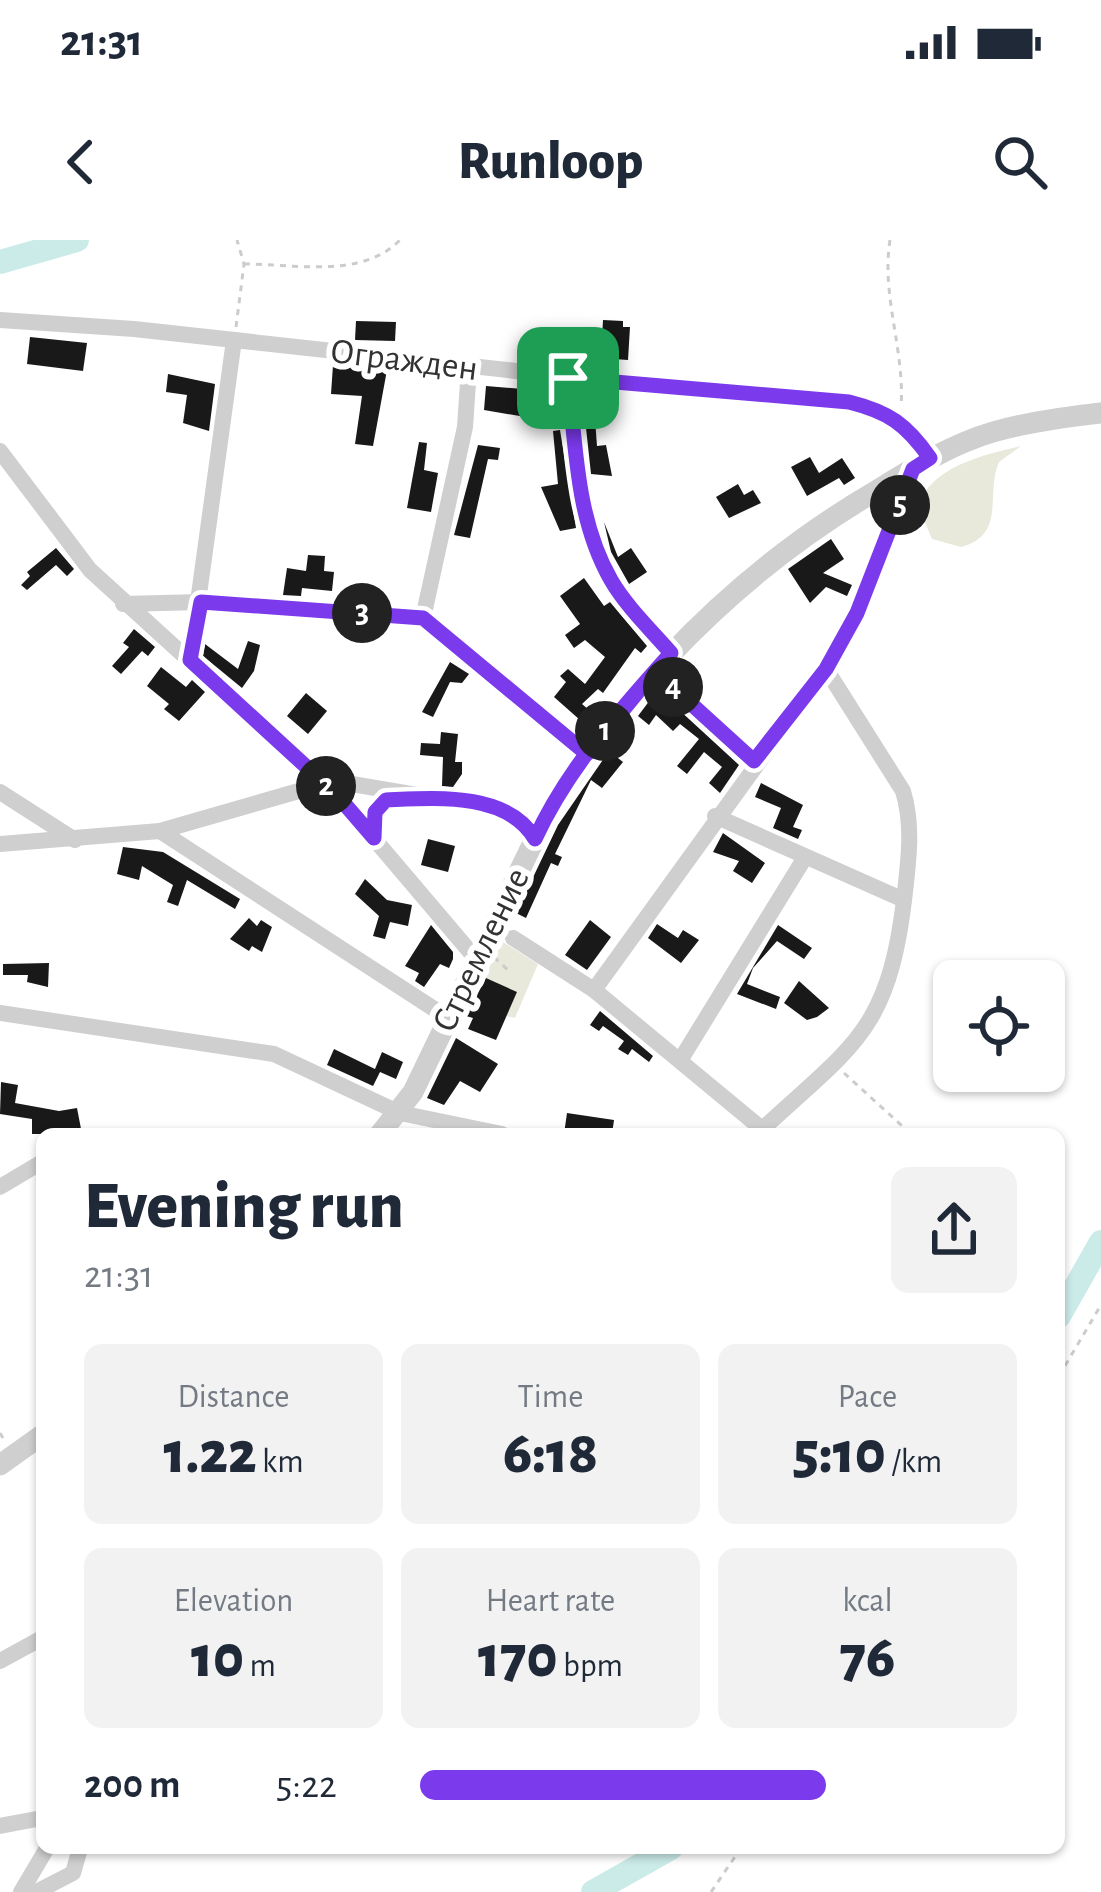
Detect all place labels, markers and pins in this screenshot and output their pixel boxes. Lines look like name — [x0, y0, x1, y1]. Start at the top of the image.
pin — [517, 327, 619, 429]
pin: 5 — [870, 475, 930, 535]
pin: 3 — [332, 583, 392, 643]
pin: 4 — [643, 657, 703, 717]
pin: 1 — [575, 701, 635, 761]
pin: 2 — [296, 756, 356, 816]

